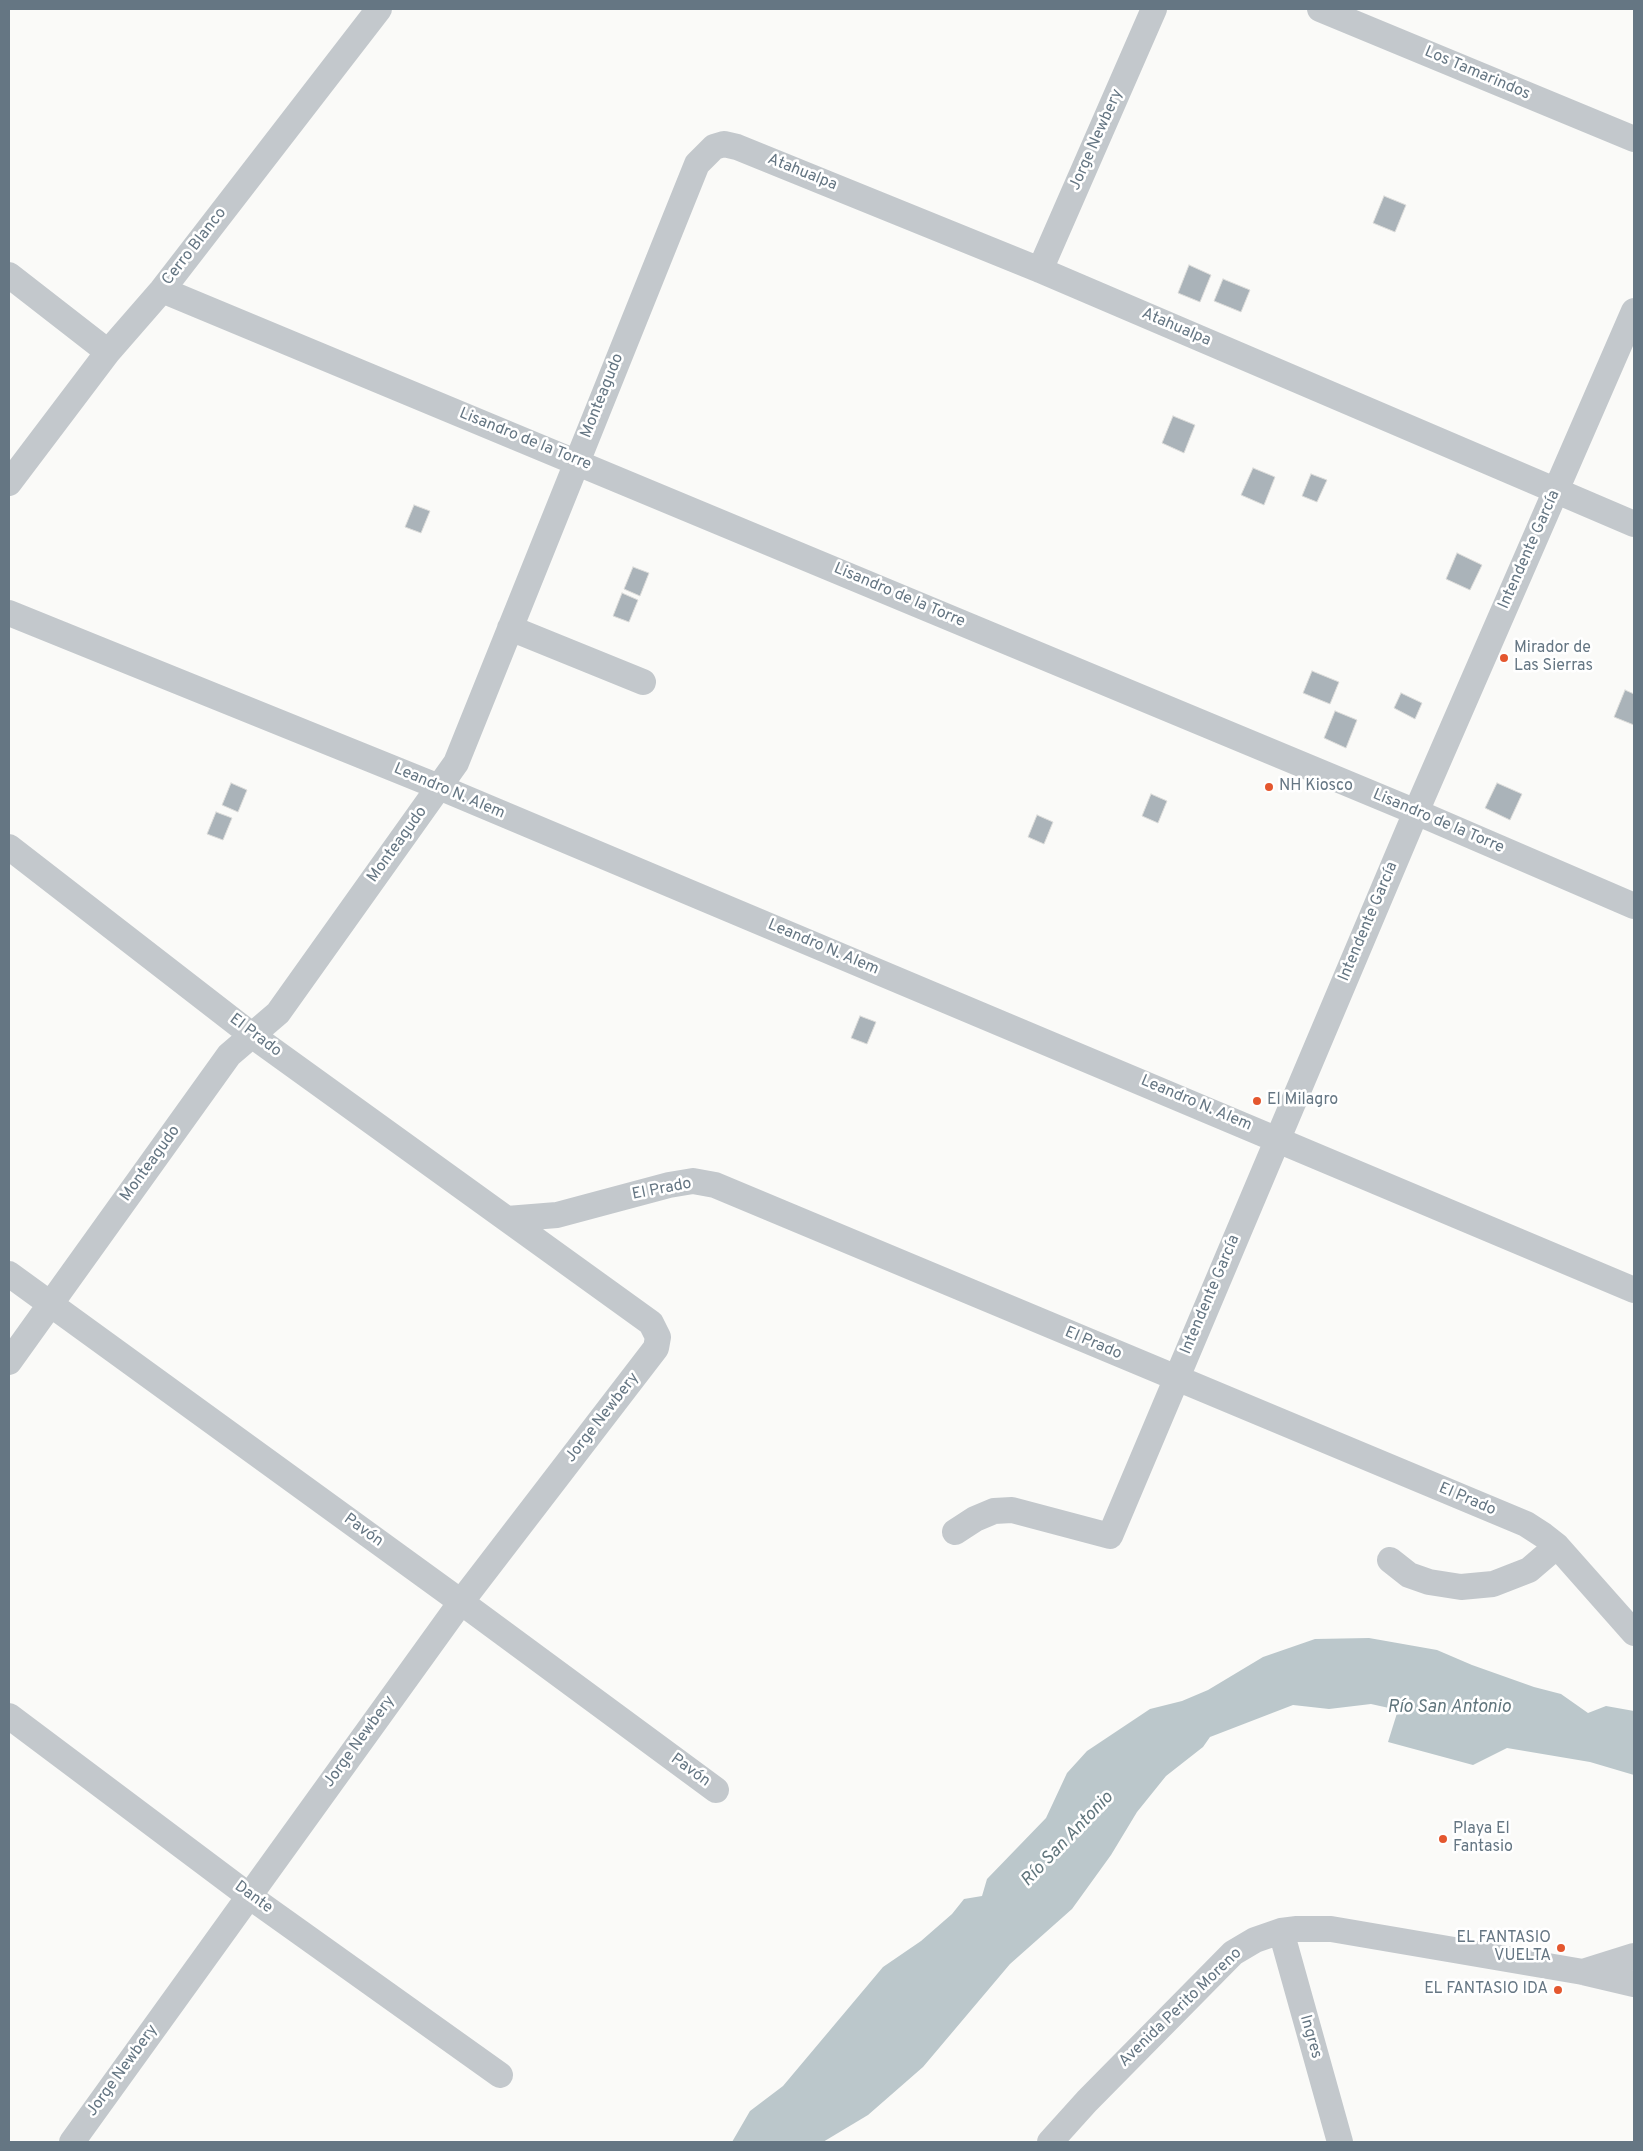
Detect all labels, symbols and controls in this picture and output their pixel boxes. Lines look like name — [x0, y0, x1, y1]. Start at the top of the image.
street label: Los Tamarindos — [1421, 43, 1533, 105]
street label: Jorge Newbery — [1066, 86, 1128, 194]
street label: Atahualpa — [764, 150, 840, 196]
street label: Cerro Blanco — [159, 204, 231, 290]
street label: Atahualpa — [1138, 305, 1214, 351]
street label: Monteagudo — [577, 351, 629, 441]
street label: Lisandro de la Torre — [456, 405, 594, 475]
street label: Intendente García — [1495, 488, 1565, 612]
street label: Lisandro de la Torre — [830, 560, 968, 632]
place label: Mirador de Las Sierras — [1514, 639, 1593, 677]
marker: Mirador de Las Sierras — [1498, 652, 1510, 664]
street label: Leandro N. Alem — [391, 760, 507, 824]
place label: NH Kiosco — [1279, 777, 1353, 797]
marker: NH Kiosco — [1263, 781, 1275, 793]
street label: Lisandro de la Torre — [1369, 786, 1507, 858]
street label: Monteagudo — [364, 803, 432, 887]
street label: Intendente García — [1335, 859, 1403, 985]
street label: Leandro N. Alem — [765, 916, 881, 980]
street label: El Prado — [225, 1010, 285, 1062]
street label: Leandro N. Alem — [1138, 1072, 1254, 1136]
place label: El Milagro — [1267, 1091, 1338, 1111]
marker: El Milagro — [1251, 1095, 1263, 1107]
street label: Monteagudo — [117, 1122, 185, 1206]
street label: El Prado — [631, 1175, 693, 1205]
street label: Intendente García — [1177, 1232, 1245, 1358]
street label: El Prado — [1062, 1323, 1124, 1365]
street label: Jorge Newbery — [562, 1369, 644, 1467]
street label: El Prado — [1436, 1479, 1498, 1521]
street label: Pavón — [339, 1510, 387, 1552]
street label: Jorge Newbery — [320, 1692, 400, 1792]
water label: Río San Antonio — [1387, 1697, 1511, 1719]
street label: Pavón — [666, 1750, 714, 1792]
water label: Río San Antonio — [1017, 1788, 1119, 1892]
place label: Playa El Fantasio — [1453, 1820, 1513, 1858]
marker: Playa El Fantasio — [1437, 1833, 1449, 1845]
street label: Dante — [230, 1878, 276, 1918]
place label: EL FANTASIO VUELTA — [1456, 1929, 1551, 1967]
marker: EL FANTASIO VUELTA — [1555, 1942, 1567, 1954]
street label: Avenida Perito Moreno — [1116, 1944, 1246, 2072]
place label: EL FANTASIO IDA — [1424, 1980, 1548, 2000]
marker: EL FANTASIO IDA — [1552, 1984, 1564, 1996]
street label: Ingres — [1295, 2013, 1325, 2061]
street label: Jorge Newbery — [83, 2021, 163, 2121]

